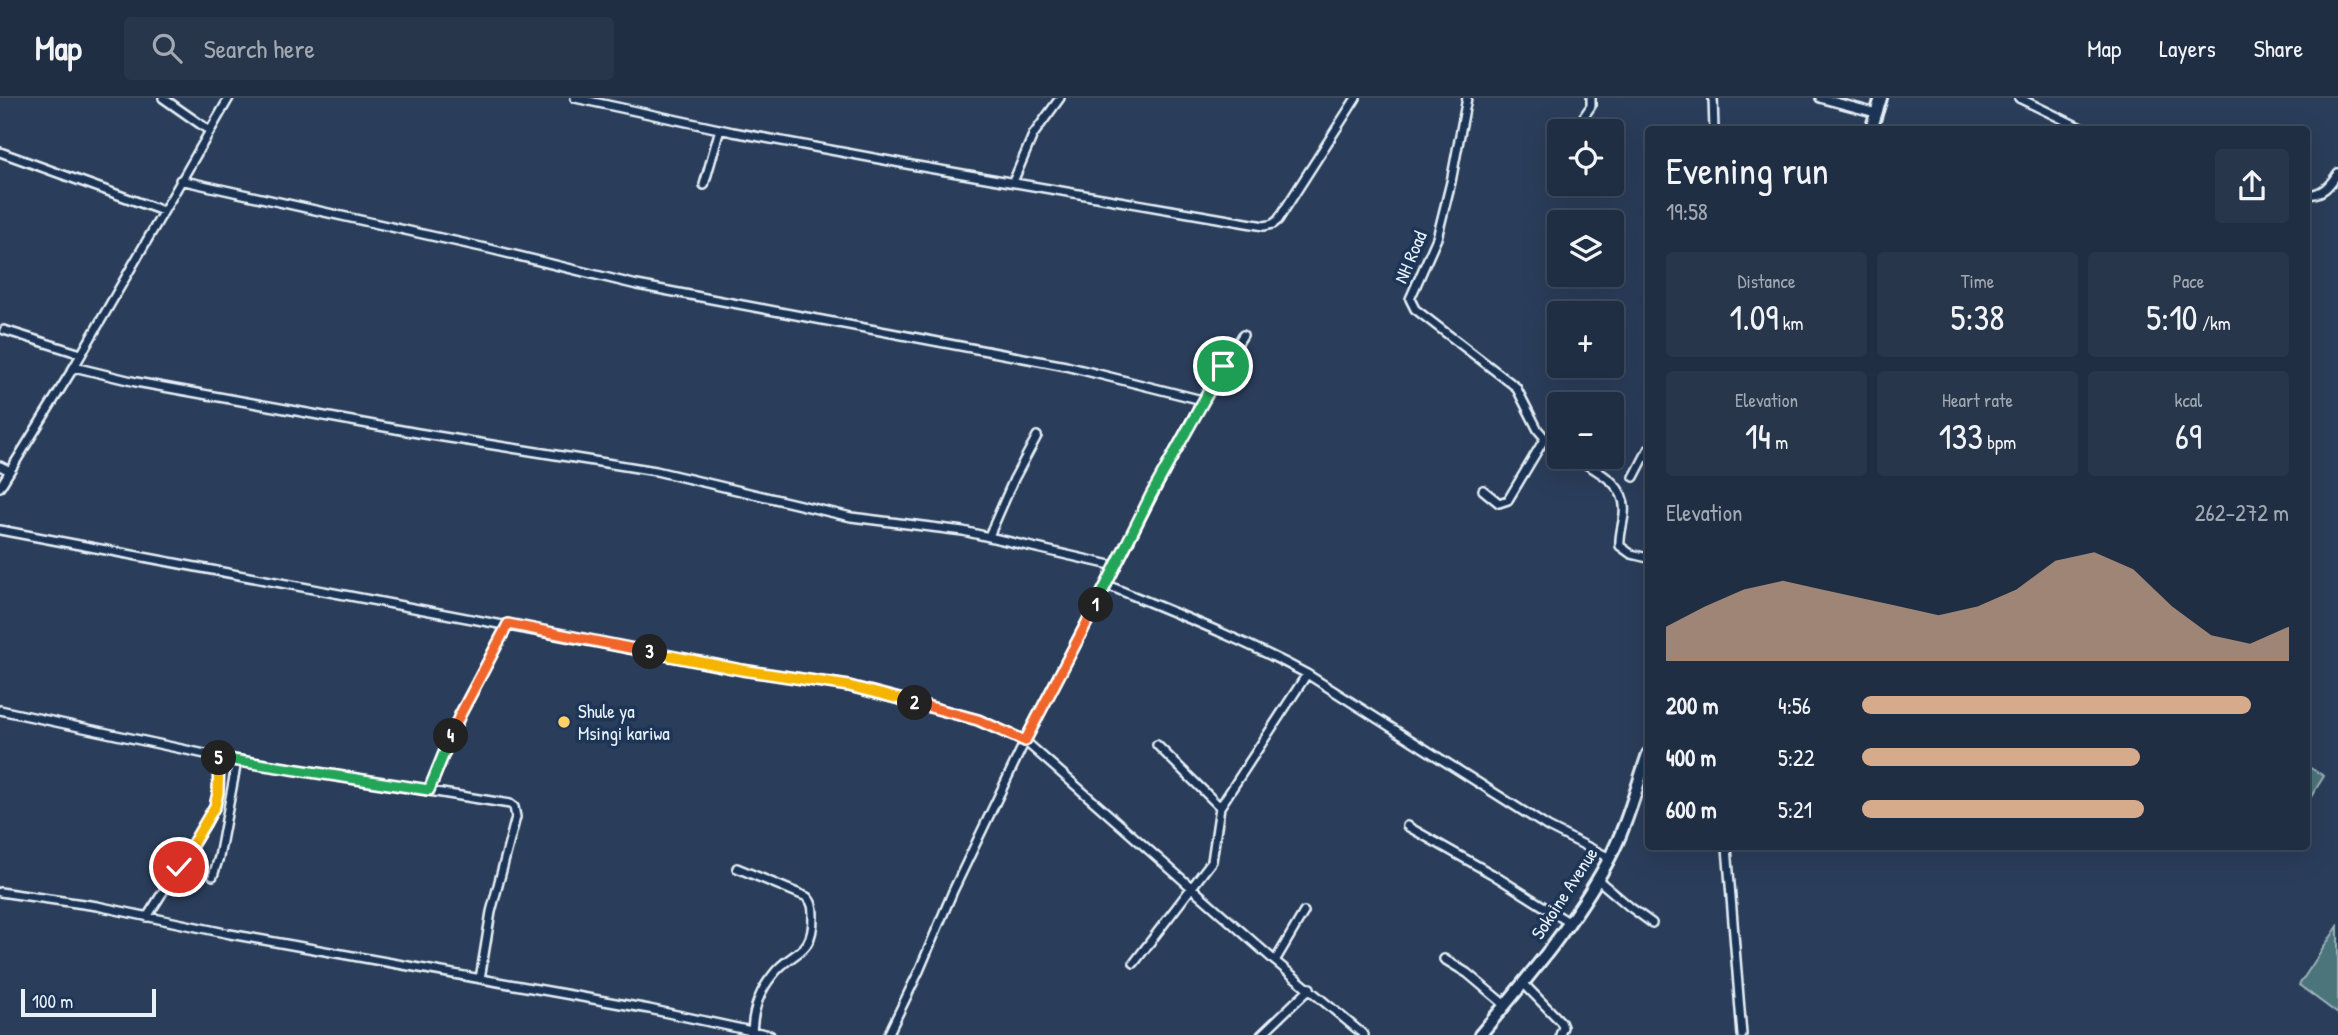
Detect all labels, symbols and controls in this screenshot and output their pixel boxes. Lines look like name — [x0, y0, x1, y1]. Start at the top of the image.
search box — [124, 17, 614, 80]
text: Map — [35, 26, 82, 70]
icon: search — [148, 29, 186, 67]
text: Search here — [204, 31, 315, 66]
text: Map — [2087, 32, 2121, 64]
text: Layers — [2159, 32, 2216, 64]
text: Share — [2254, 32, 2303, 64]
map controls — [1547, 119, 1624, 469]
button: locate — [1547, 119, 1624, 196]
text: Evening run — [1666, 144, 1829, 196]
button: share — [2215, 149, 2289, 223]
text: 19:58 — [1666, 196, 1708, 227]
button: layers — [1547, 210, 1624, 287]
street label: NH Road — [1387, 226, 1433, 287]
text: Distance — [1737, 268, 1796, 294]
text: Time — [1961, 268, 1994, 294]
text: Pace — [2173, 268, 2204, 294]
text: 1.09 — [1730, 294, 1778, 341]
text: 5:38 — [1951, 294, 2004, 341]
text: 5:10 — [2146, 294, 2198, 341]
button: + — [1547, 301, 1624, 378]
text: km — [1778, 310, 1803, 336]
text: /km — [2198, 310, 2231, 336]
pin — [1193, 336, 1253, 396]
icon: arrive — [1204, 347, 1242, 385]
text: Elevation — [1735, 387, 1798, 413]
text: Heart rate — [1942, 387, 2013, 413]
text: kcal — [2175, 387, 2202, 413]
button: − — [1547, 392, 1624, 469]
text: 14 — [1745, 413, 1771, 460]
text: 133 — [1939, 413, 1983, 460]
text: 69 — [2175, 413, 2202, 460]
text: m — [1771, 429, 1788, 455]
text: bpm — [1983, 429, 2016, 455]
text: Elevation — [1666, 497, 1742, 528]
text: 262–272 m — [2195, 497, 2289, 528]
pin: 1 — [1078, 588, 1114, 622]
text: 1 — [1092, 591, 1099, 617]
pin: 3 — [632, 634, 668, 670]
text: 3 — [645, 638, 654, 664]
pin: 2 — [898, 686, 932, 720]
text: 2 — [910, 689, 919, 715]
text: 200 m — [1666, 690, 1718, 721]
text: 4:56 — [1778, 690, 1811, 721]
place label: Shule ya Msingi kariwa — [578, 698, 670, 746]
marker: Shule ya Msingi kariwa — [556, 714, 572, 730]
pin: 4 — [434, 718, 468, 754]
text: 4 — [447, 722, 454, 748]
pin: 5 — [202, 740, 236, 776]
text: 400 m — [1666, 742, 1716, 773]
text: 5:22 — [1778, 742, 1815, 773]
text: 5 — [214, 744, 223, 770]
text: 600 m — [1666, 794, 1717, 825]
text: 5:21 — [1778, 794, 1812, 825]
pin — [149, 837, 209, 897]
street label: Sokoine Avenue — [1525, 842, 1604, 944]
icon: check — [160, 848, 198, 886]
scale bar — [21, 986, 156, 1018]
text: 100 m — [32, 988, 73, 1014]

